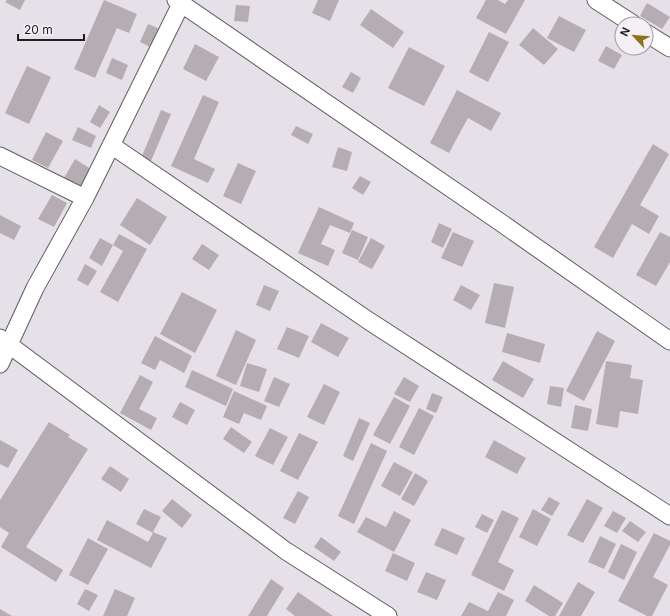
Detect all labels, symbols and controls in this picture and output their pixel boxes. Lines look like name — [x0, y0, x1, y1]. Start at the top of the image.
scale bar — [18, 16, 84, 42]
north arrow — [614, 16, 654, 56]
text: 20 m — [24, 22, 53, 37]
text: N — [617, 25, 633, 38]

